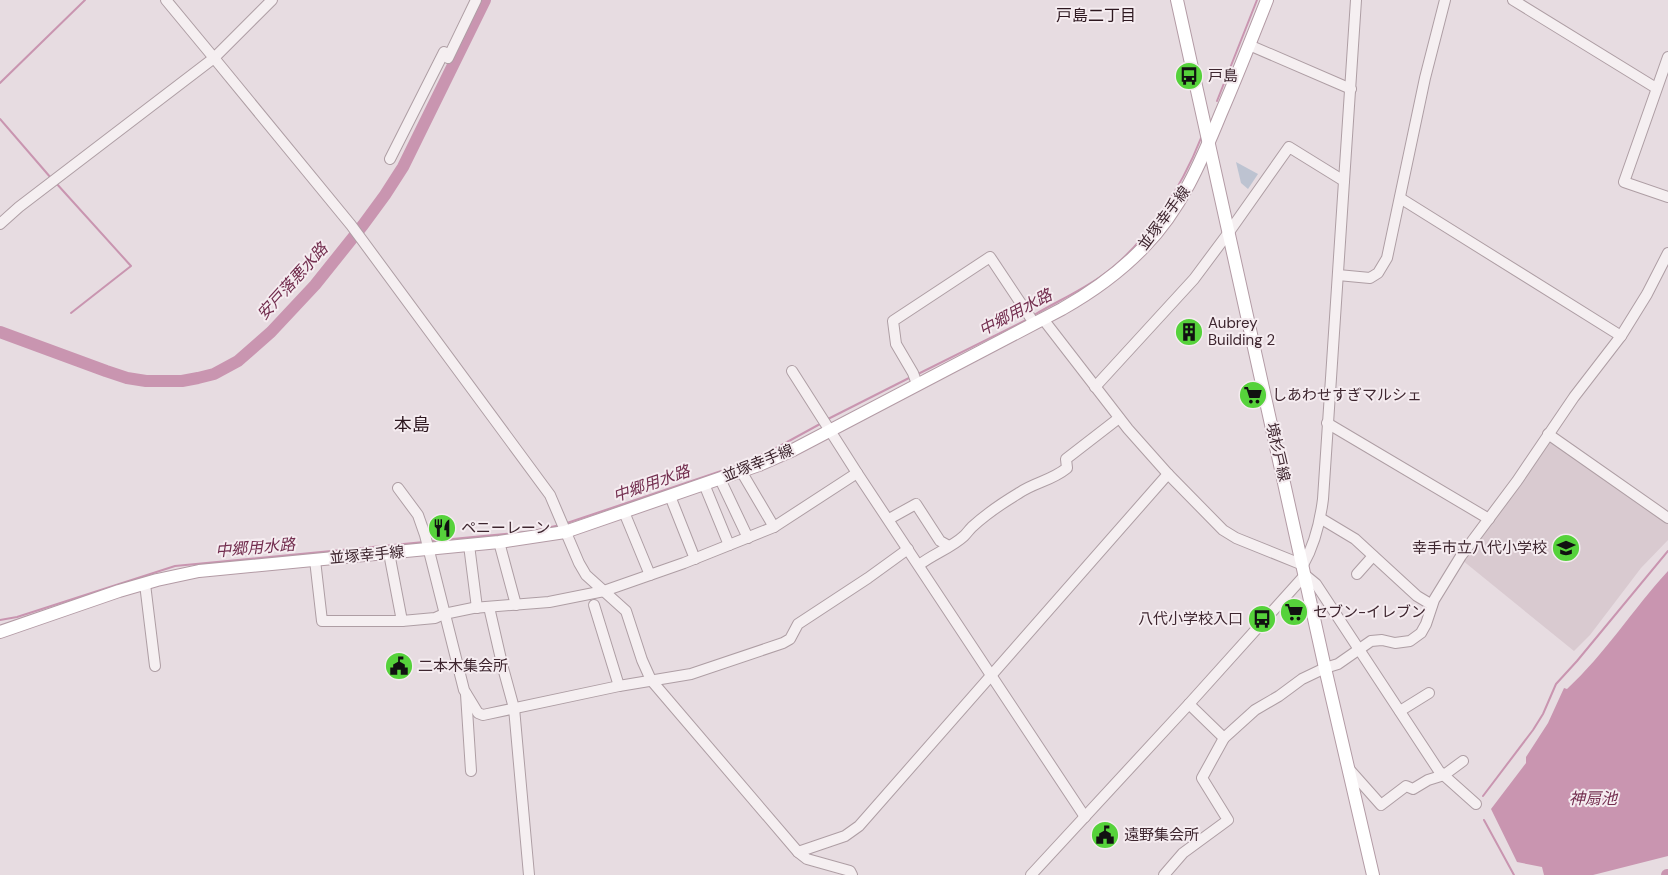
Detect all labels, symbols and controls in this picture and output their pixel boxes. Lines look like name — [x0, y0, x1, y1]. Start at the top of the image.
district label: 戸島二丁目 — [1056, 5, 1136, 26]
bus stop icon: 戸島 — [1174, 61, 1204, 91]
place label: 戸島 — [1208, 66, 1238, 86]
street label: 並塚幸手線 — [1133, 182, 1195, 254]
water label: 安戸落悪水路 — [252, 237, 334, 324]
water label: 中郷用水路 — [975, 283, 1057, 340]
place label: Aubrey Building 2 — [1208, 313, 1275, 350]
building icon: Aubrey Building 2 — [1174, 317, 1204, 347]
supermarket icon: しあわせすぎマルシェ — [1238, 380, 1268, 410]
place label: しあわせすぎマルシェ — [1272, 385, 1422, 405]
district label: 本島 — [394, 413, 430, 437]
street label: 境杉戸線 — [1262, 421, 1294, 483]
street label: 並塚幸手線 — [719, 440, 797, 486]
water label: 中郷用水路 — [610, 460, 694, 506]
restaurant icon: ペニーレーン — [427, 513, 457, 543]
place label: ペニーレーン — [461, 518, 550, 538]
water label: 中郷用水路 — [214, 533, 298, 561]
school or university icon: 幸手市立八代小学校 — [1551, 533, 1581, 563]
place label: 幸手市立八代小学校 — [1412, 538, 1547, 558]
street label: 並塚幸手線 — [329, 542, 405, 568]
supermarket icon: セブン-イレブン — [1279, 597, 1309, 627]
place label: セブン-イレブン — [1313, 602, 1426, 622]
bus stop icon: 八代小学校入口 — [1247, 604, 1277, 634]
place label: 八代小学校入口 — [1138, 609, 1243, 629]
public building icon: 二本木集会所 — [384, 651, 414, 681]
place label: 二本木集会所 — [418, 656, 508, 676]
water label: 神扇池 — [1569, 788, 1619, 809]
public building icon: 遠野集会所 — [1090, 820, 1120, 850]
place label: 遠野集会所 — [1124, 825, 1199, 845]

